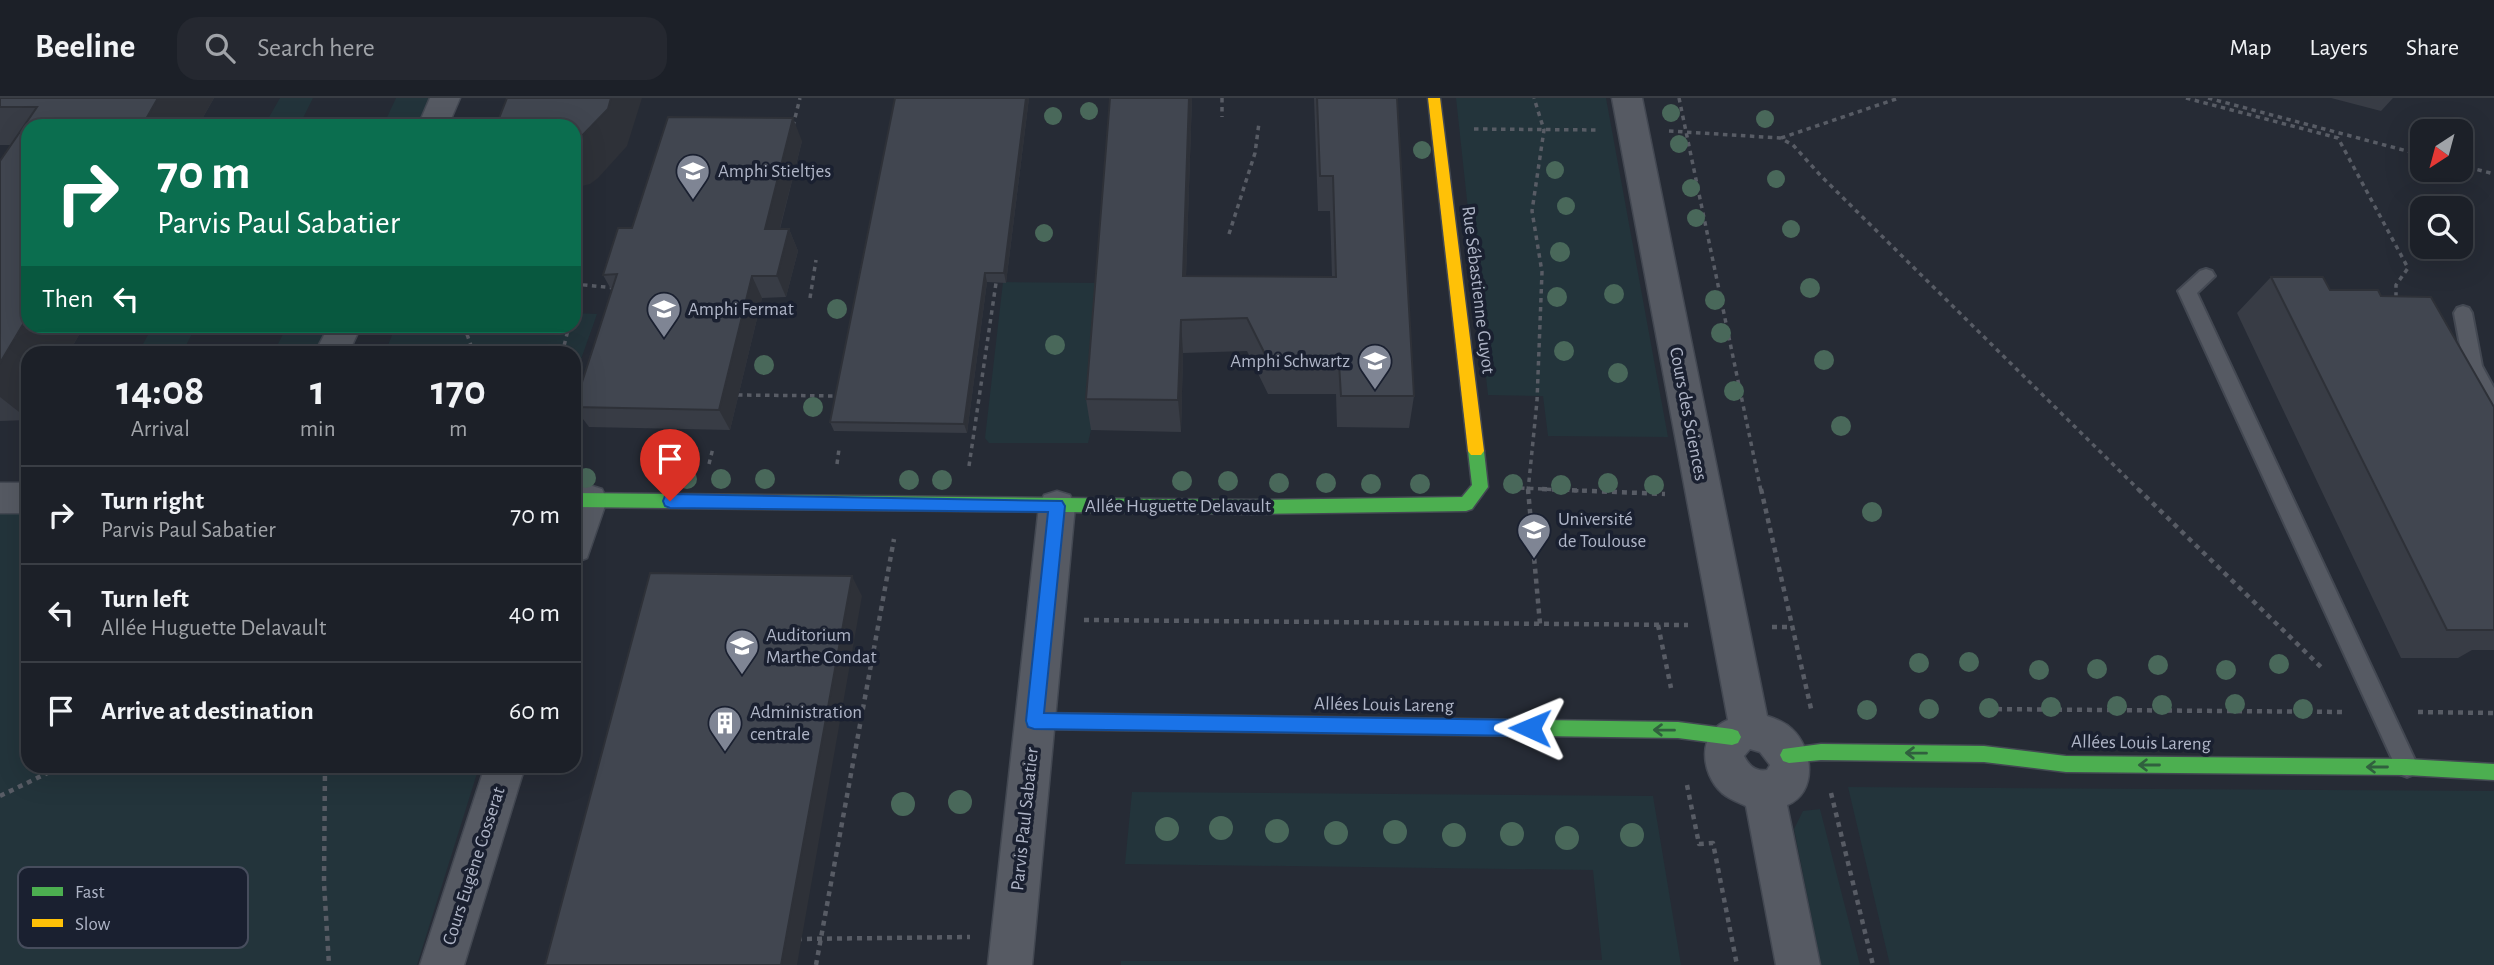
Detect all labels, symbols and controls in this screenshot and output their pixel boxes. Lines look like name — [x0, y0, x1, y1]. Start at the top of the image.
search box — [177, 17, 667, 80]
icon: search — [201, 29, 239, 67]
text: Beeline — [35, 31, 135, 64]
text: Search here — [257, 35, 375, 61]
text: Map — [2229, 36, 2271, 60]
text: Layers — [2309, 36, 2368, 60]
text: Share — [2406, 36, 2459, 60]
north arrow — [2410, 119, 2473, 182]
map controls — [2410, 119, 2473, 259]
icon: right — [42, 147, 133, 238]
text: 70 m — [157, 149, 251, 198]
school or university icon: Amphi Stieltjes — [674, 152, 712, 201]
place label: Amphi Stieltjes — [718, 162, 831, 181]
button: search — [2410, 196, 2473, 259]
street label: Rue Sébastienne Guyot — [1458, 205, 1498, 375]
text: Parvis Paul Sabatier — [157, 207, 400, 239]
icon: left — [107, 280, 145, 318]
text: Then — [42, 286, 93, 312]
school or university icon: Amphi Fermat — [645, 290, 683, 339]
place label: Amphi Fermat — [688, 300, 794, 319]
school or university icon: Amphi Schwartz — [1356, 342, 1394, 391]
street label: Cours des Sciences — [1666, 346, 1710, 482]
place label: Amphi Schwartz — [1230, 352, 1350, 371]
text: 14:08 — [116, 370, 205, 412]
text: 1 — [310, 370, 325, 412]
text: 170 — [431, 370, 486, 412]
text: Arrival — [131, 418, 190, 441]
text: min — [300, 418, 336, 441]
text: m — [449, 418, 467, 441]
pin — [640, 429, 700, 501]
icon: arrive — [651, 440, 689, 478]
text: Turn right — [101, 488, 204, 514]
icon: right — [42, 496, 80, 534]
street label: Allée Huguette Delavault — [1085, 497, 1271, 516]
text: 70 m — [510, 502, 560, 528]
place label: Université de Toulouse — [1558, 510, 1646, 551]
school or university icon: Université de Toulouse — [1515, 511, 1553, 560]
text: Parvis Paul Sabatier — [101, 519, 276, 542]
text: Turn left — [101, 586, 189, 612]
icon: left — [42, 594, 80, 632]
text: 40 m — [509, 600, 560, 626]
text: Allée Huguette Delavault — [101, 617, 326, 640]
place label: Auditorium Marthe Condat — [766, 626, 877, 667]
school or university icon: Auditorium Marthe Condat — [723, 627, 761, 676]
position arrow — [1493, 691, 1567, 765]
icon: arrive — [42, 692, 80, 730]
street label: Allées Louis Lareng — [1314, 694, 1455, 716]
text: Arrive at destination — [101, 698, 314, 724]
text: 60 m — [509, 698, 560, 724]
place label: Administration centrale — [750, 703, 862, 744]
building icon: Administration centrale — [706, 704, 744, 753]
one-way arrow — [1653, 723, 1676, 737]
street label: Allées Louis Lareng — [2071, 732, 2212, 754]
street label: Parvis Paul Sabatier — [1008, 746, 1042, 892]
one-way arrow — [1904, 746, 1927, 760]
one-way arrow — [2138, 758, 2161, 772]
one-way arrow — [2366, 760, 2389, 773]
street label: Cours Eugène Cosserat — [439, 784, 509, 948]
legend — [18, 867, 248, 948]
text: Fast — [75, 883, 105, 902]
text: Slow — [75, 915, 111, 934]

